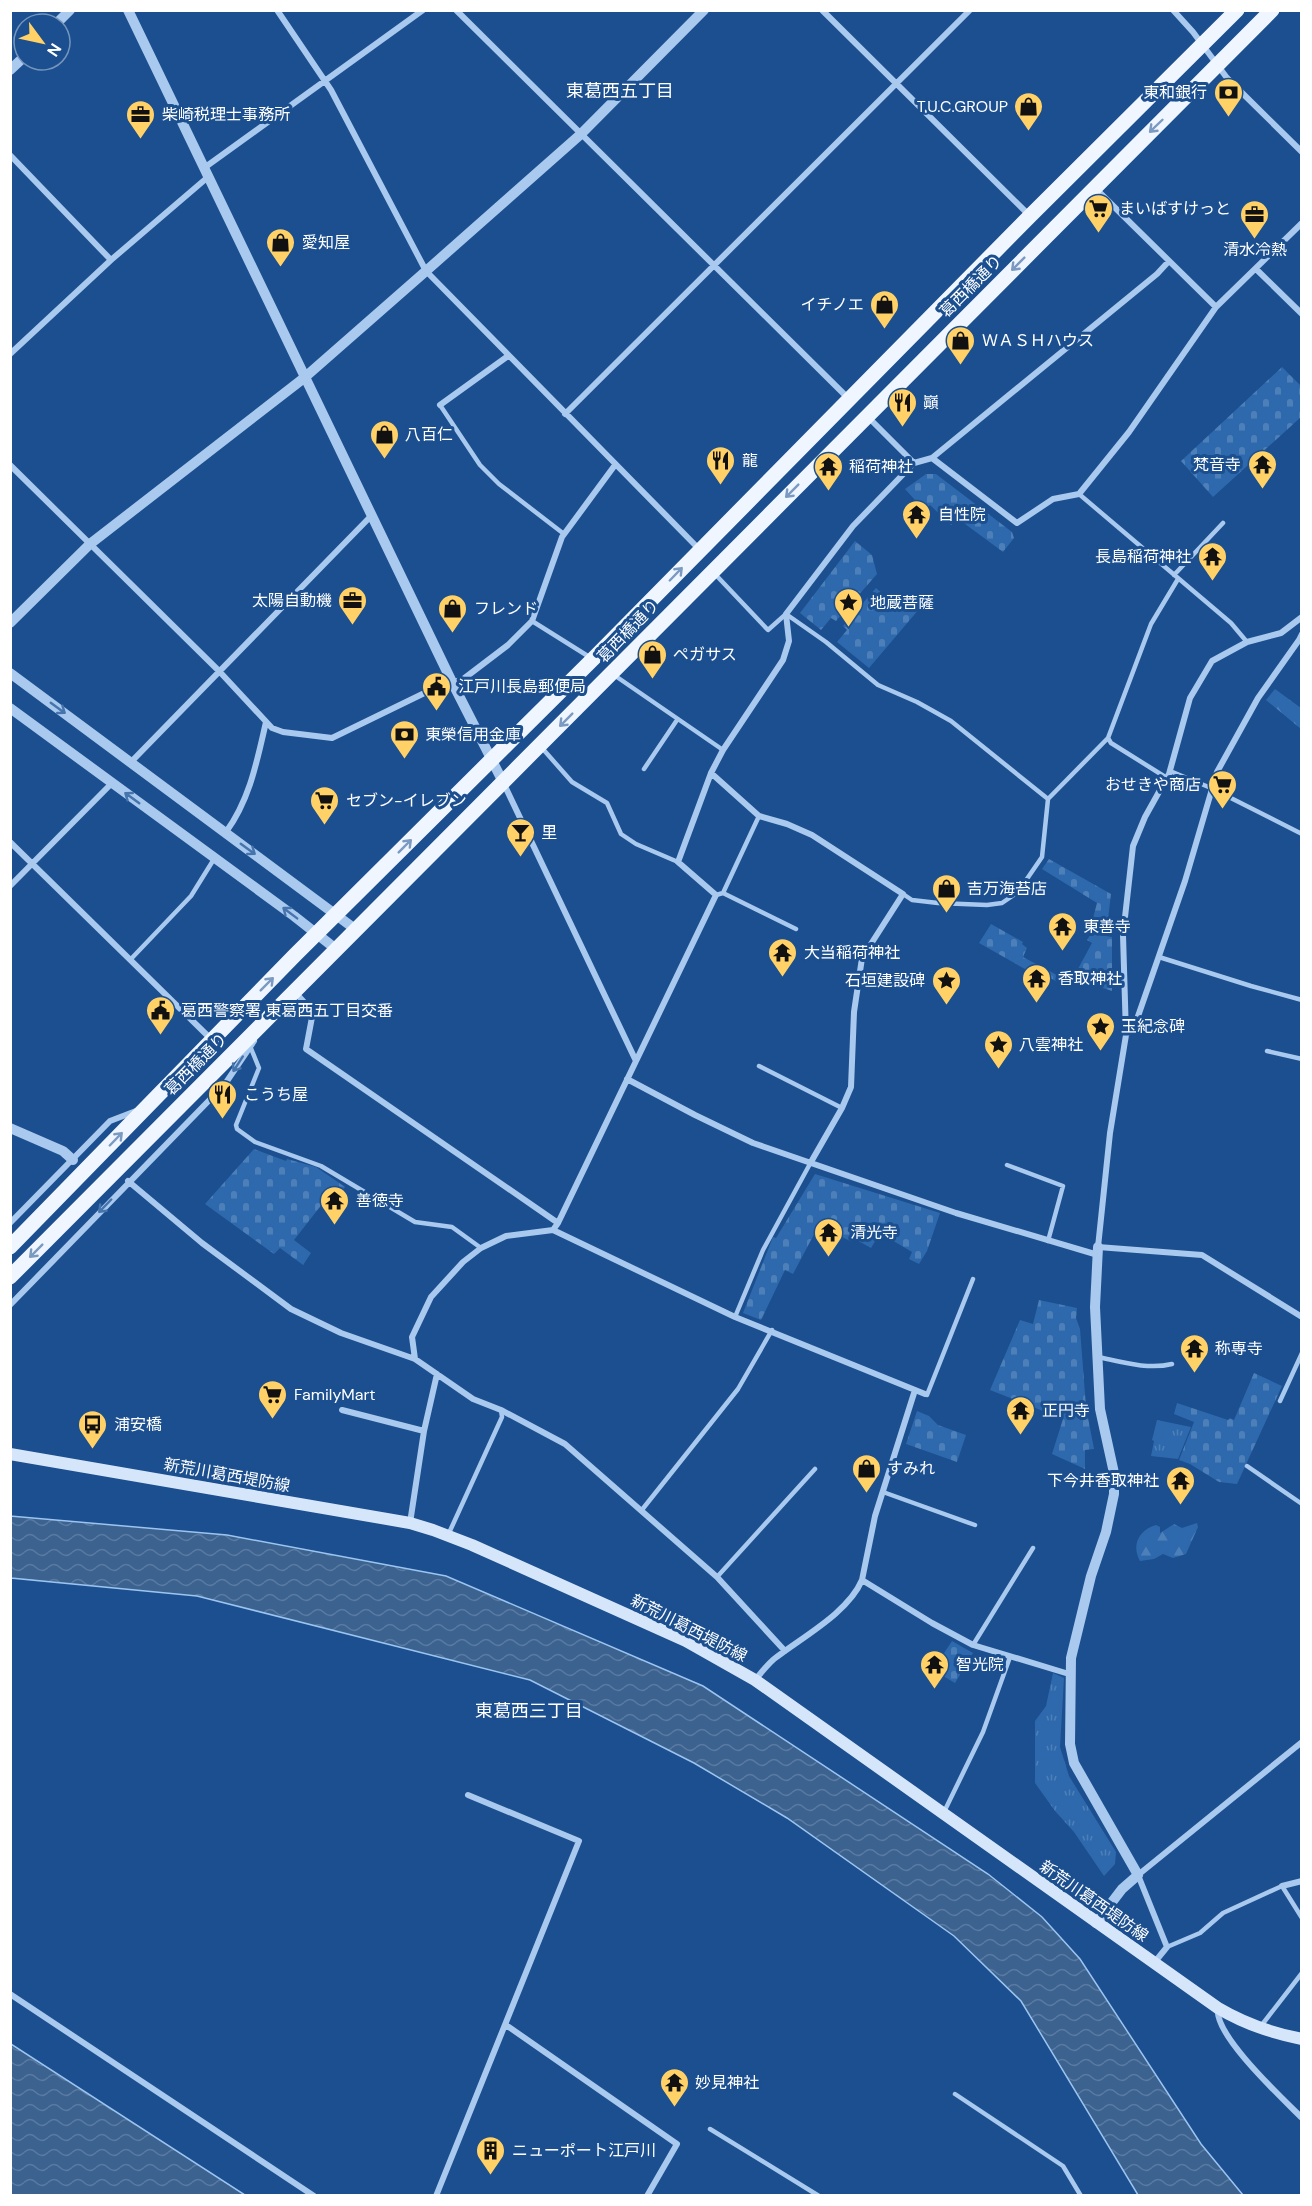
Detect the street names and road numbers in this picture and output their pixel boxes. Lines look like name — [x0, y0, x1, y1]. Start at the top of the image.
street label: 葛西橋通り — [935, 250, 1007, 322]
street label: 葛西橋通り — [593, 595, 663, 667]
street label: 葛西橋通り — [160, 1028, 232, 1100]
street label: 新荒川葛西堤防線 — [162, 1454, 292, 1496]
street label: 新荒川葛西堤防線 — [627, 1590, 751, 1666]
street label: 新荒川葛西堤防線 — [1036, 1856, 1152, 1946]

